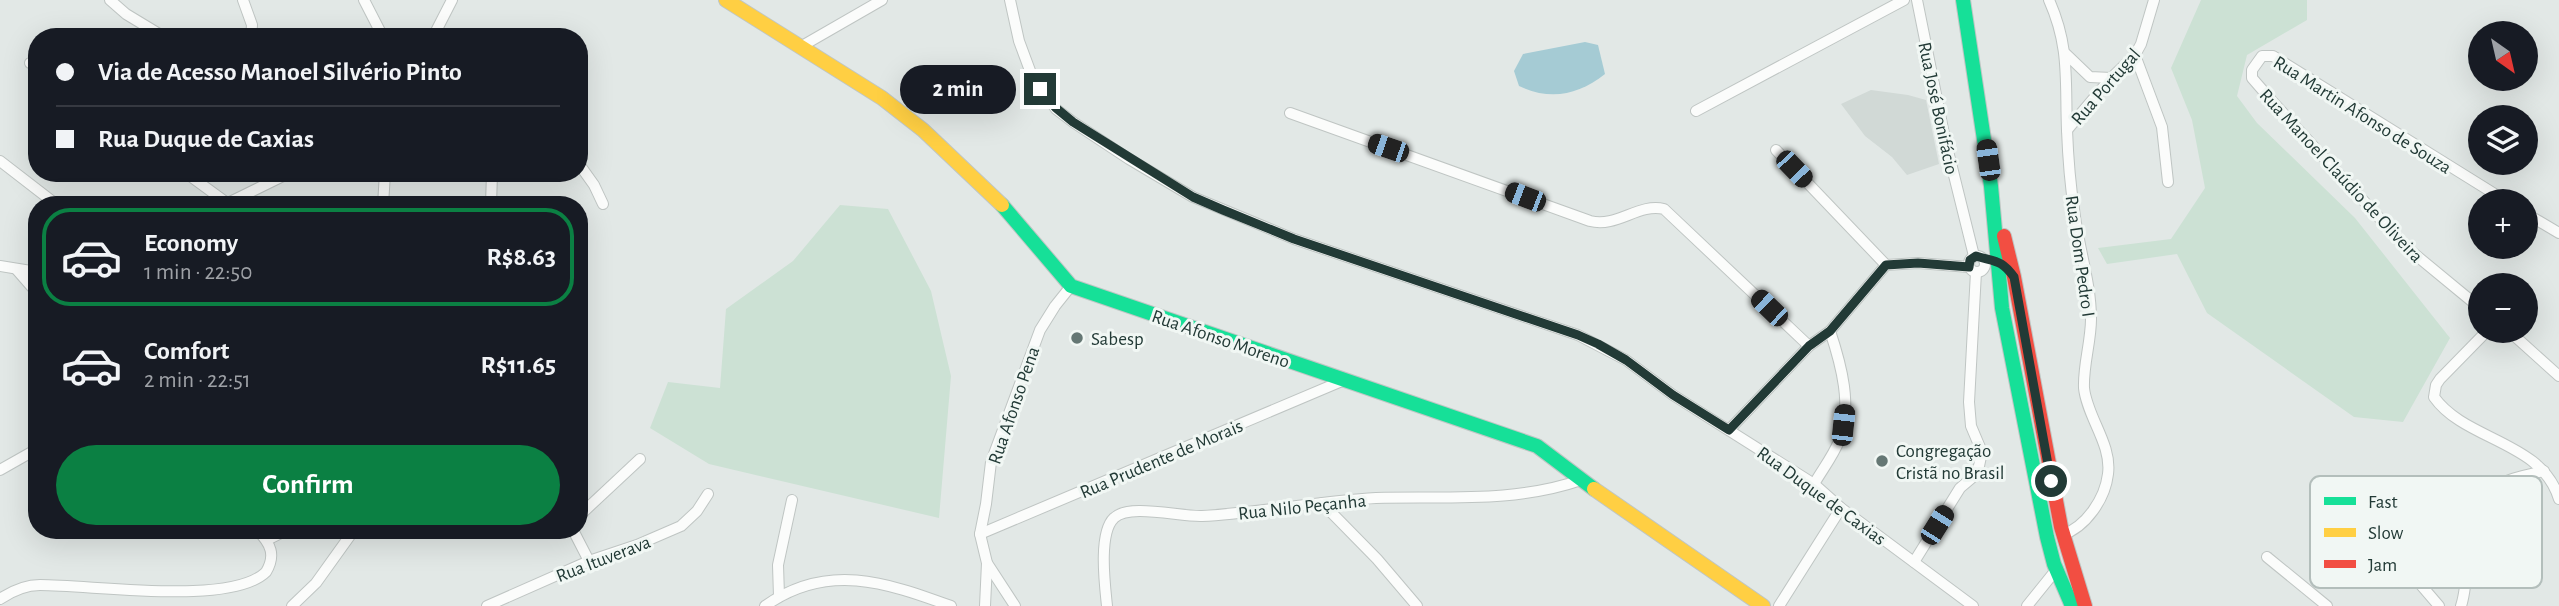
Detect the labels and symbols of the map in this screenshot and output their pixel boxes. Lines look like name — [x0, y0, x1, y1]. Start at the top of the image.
north arrow — [2468, 21, 2538, 91]
street label: Rua José Bonifácio — [1914, 40, 1961, 176]
street label: Rua Portugal — [2068, 45, 2144, 129]
street label: Rua Martin Afonso de Souza — [2270, 53, 2455, 178]
callout: 2 min — [900, 64, 1016, 114]
route end — [1024, 73, 1056, 105]
street label: Rua Manoel Claúdio de Oliveira — [2256, 86, 2426, 267]
car — [1365, 131, 1412, 165]
car — [1975, 138, 2002, 182]
car — [1772, 147, 1817, 191]
car — [1502, 180, 1549, 214]
street label: Rua Dom Pedro I — [2062, 194, 2097, 318]
car — [1747, 286, 1792, 330]
street label: Rua Afonso Moreno — [1149, 307, 1292, 372]
marker: Sabesp — [1069, 330, 1085, 346]
place label: Sabesp — [1091, 330, 1144, 349]
street label: Rua Afonso Pena — [985, 344, 1043, 467]
car — [1831, 403, 1856, 447]
street label: Rua Prudente de Morais — [1077, 416, 1246, 502]
place label: Congregação Cristã no Brasil — [1896, 442, 2005, 483]
street label: Rua Duque de Caxias — [1753, 443, 1889, 549]
marker: Congregação Cristã no Brasil — [1874, 453, 1890, 469]
route start — [2035, 465, 2067, 497]
legend — [2310, 476, 2542, 588]
street label: Rua Nilo Peçanha — [1237, 491, 1367, 524]
text: Fast — [2368, 493, 2398, 512]
car — [1917, 502, 1958, 548]
text: Slow — [2368, 524, 2404, 543]
street label: Rua Ituverava — [554, 533, 654, 586]
text: Jam — [2368, 556, 2397, 575]

